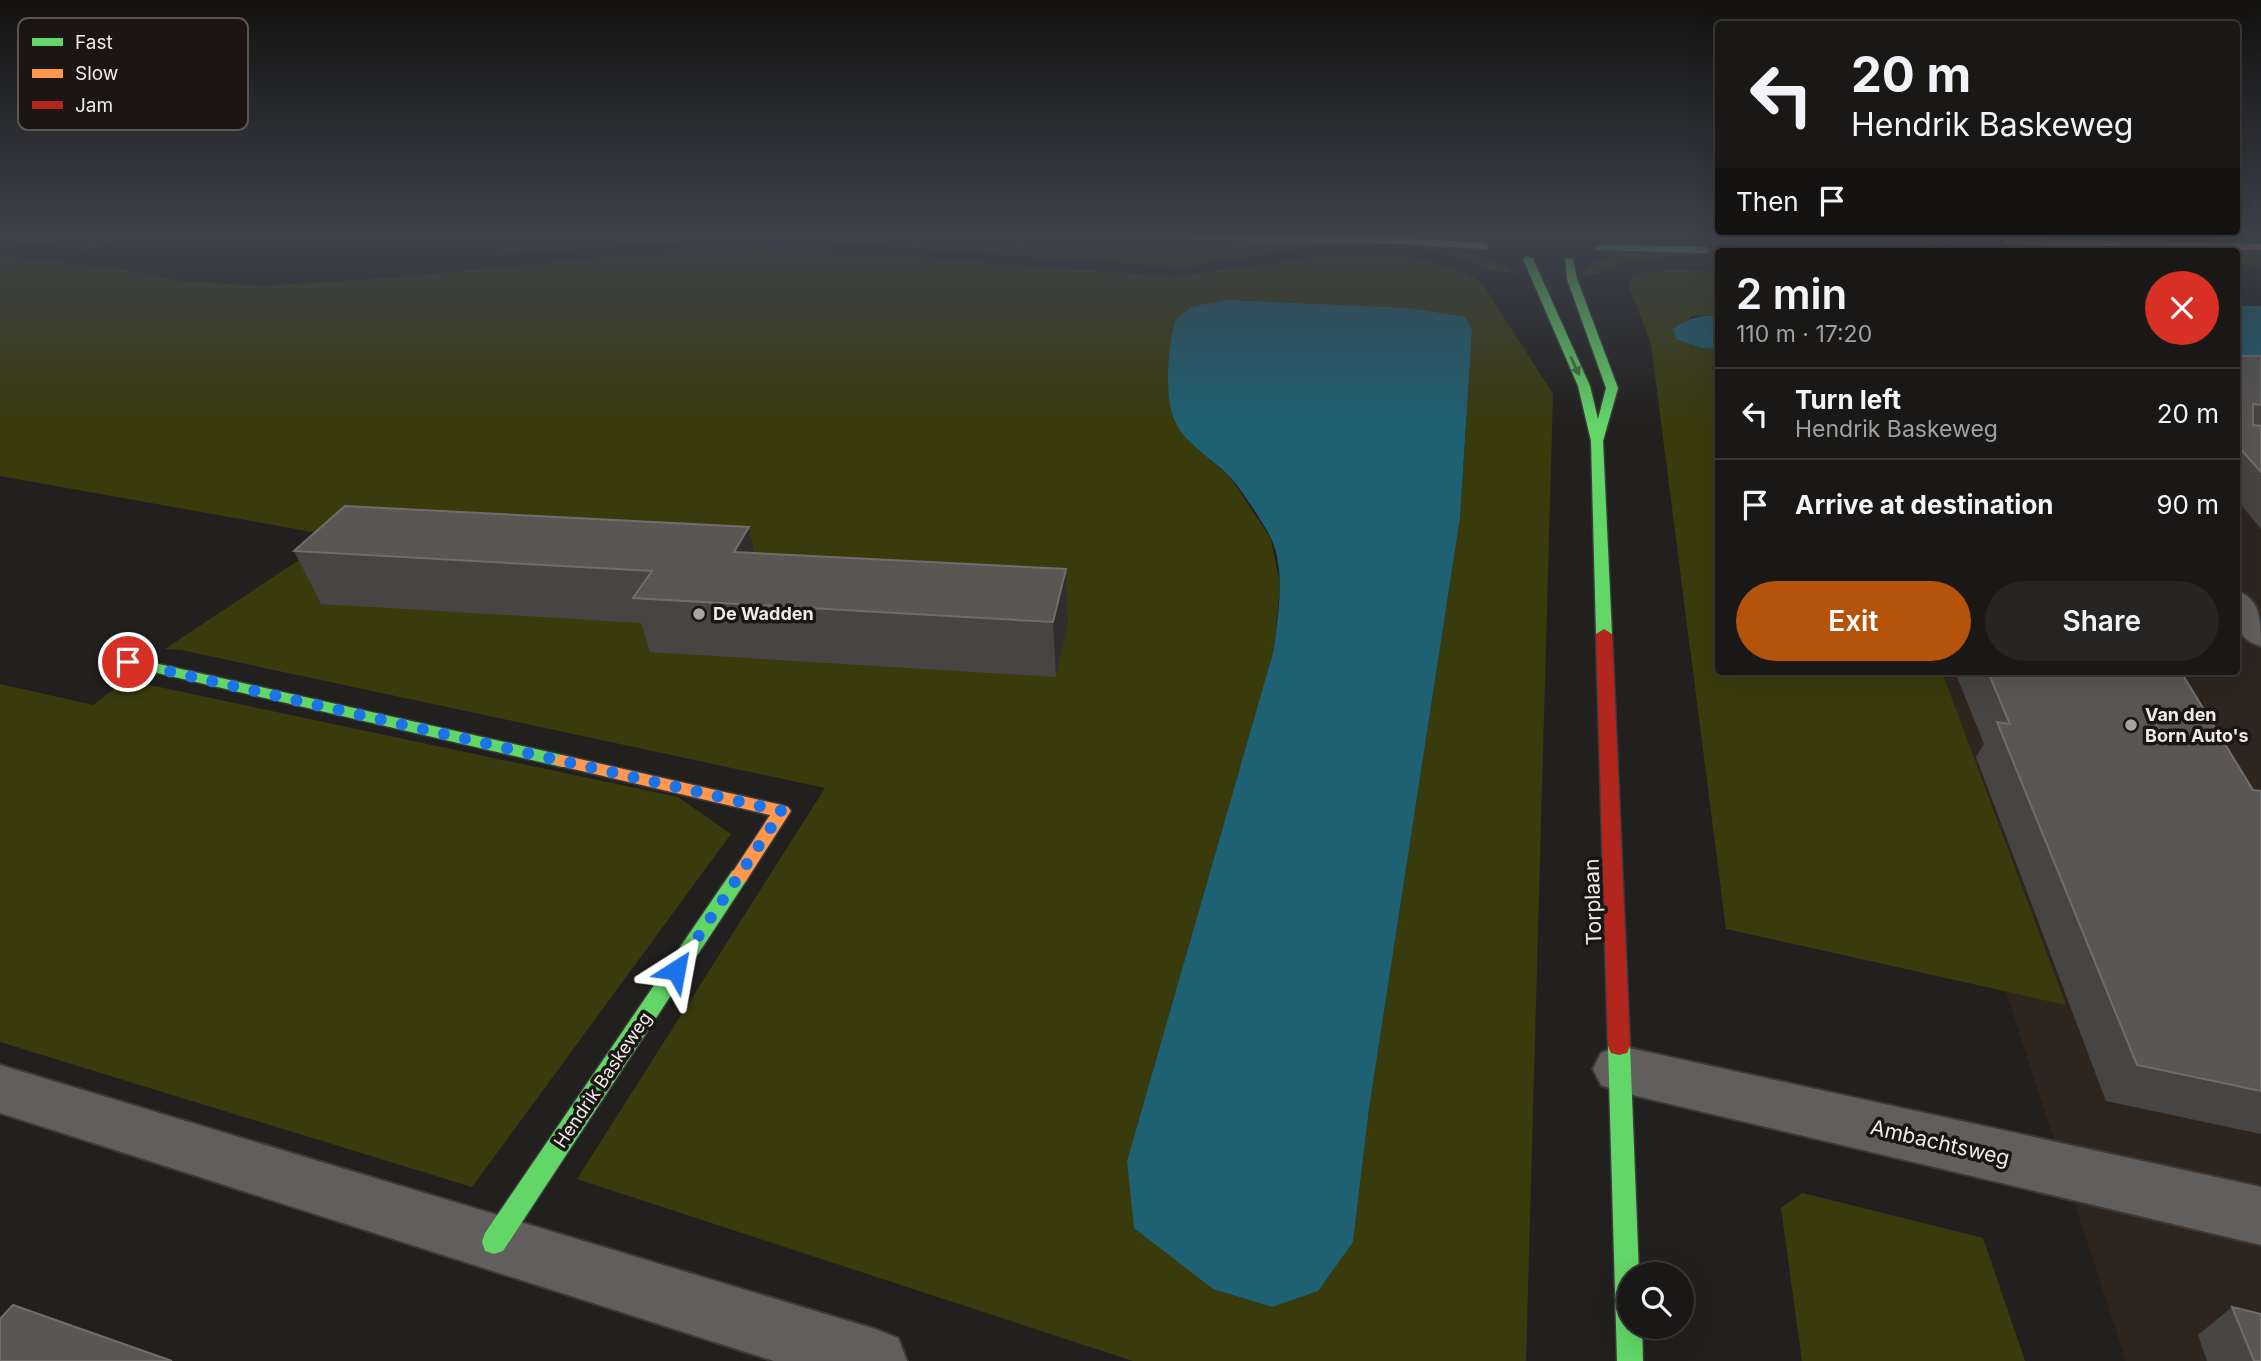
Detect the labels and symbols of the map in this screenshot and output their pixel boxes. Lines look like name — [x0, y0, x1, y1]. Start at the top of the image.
legend — [18, 18, 248, 130]
text: Fast — [75, 31, 113, 54]
text: Slow — [75, 62, 118, 85]
text: Jam — [75, 94, 113, 117]
one-way arrow — [1570, 356, 1581, 377]
place label: De Wadden — [713, 603, 814, 624]
marker: De Wadden — [691, 606, 707, 622]
pin — [98, 632, 158, 692]
place label: Van den Born Auto's — [2145, 704, 2249, 746]
marker: Van den Born Auto's — [2123, 717, 2139, 733]
street label: Torplaan — [1578, 858, 1607, 946]
position arrow — [639, 933, 713, 1007]
street label: Hendrik Baskeweg — [549, 1008, 656, 1151]
street label: Ambachtsweg — [1868, 1114, 2012, 1171]

